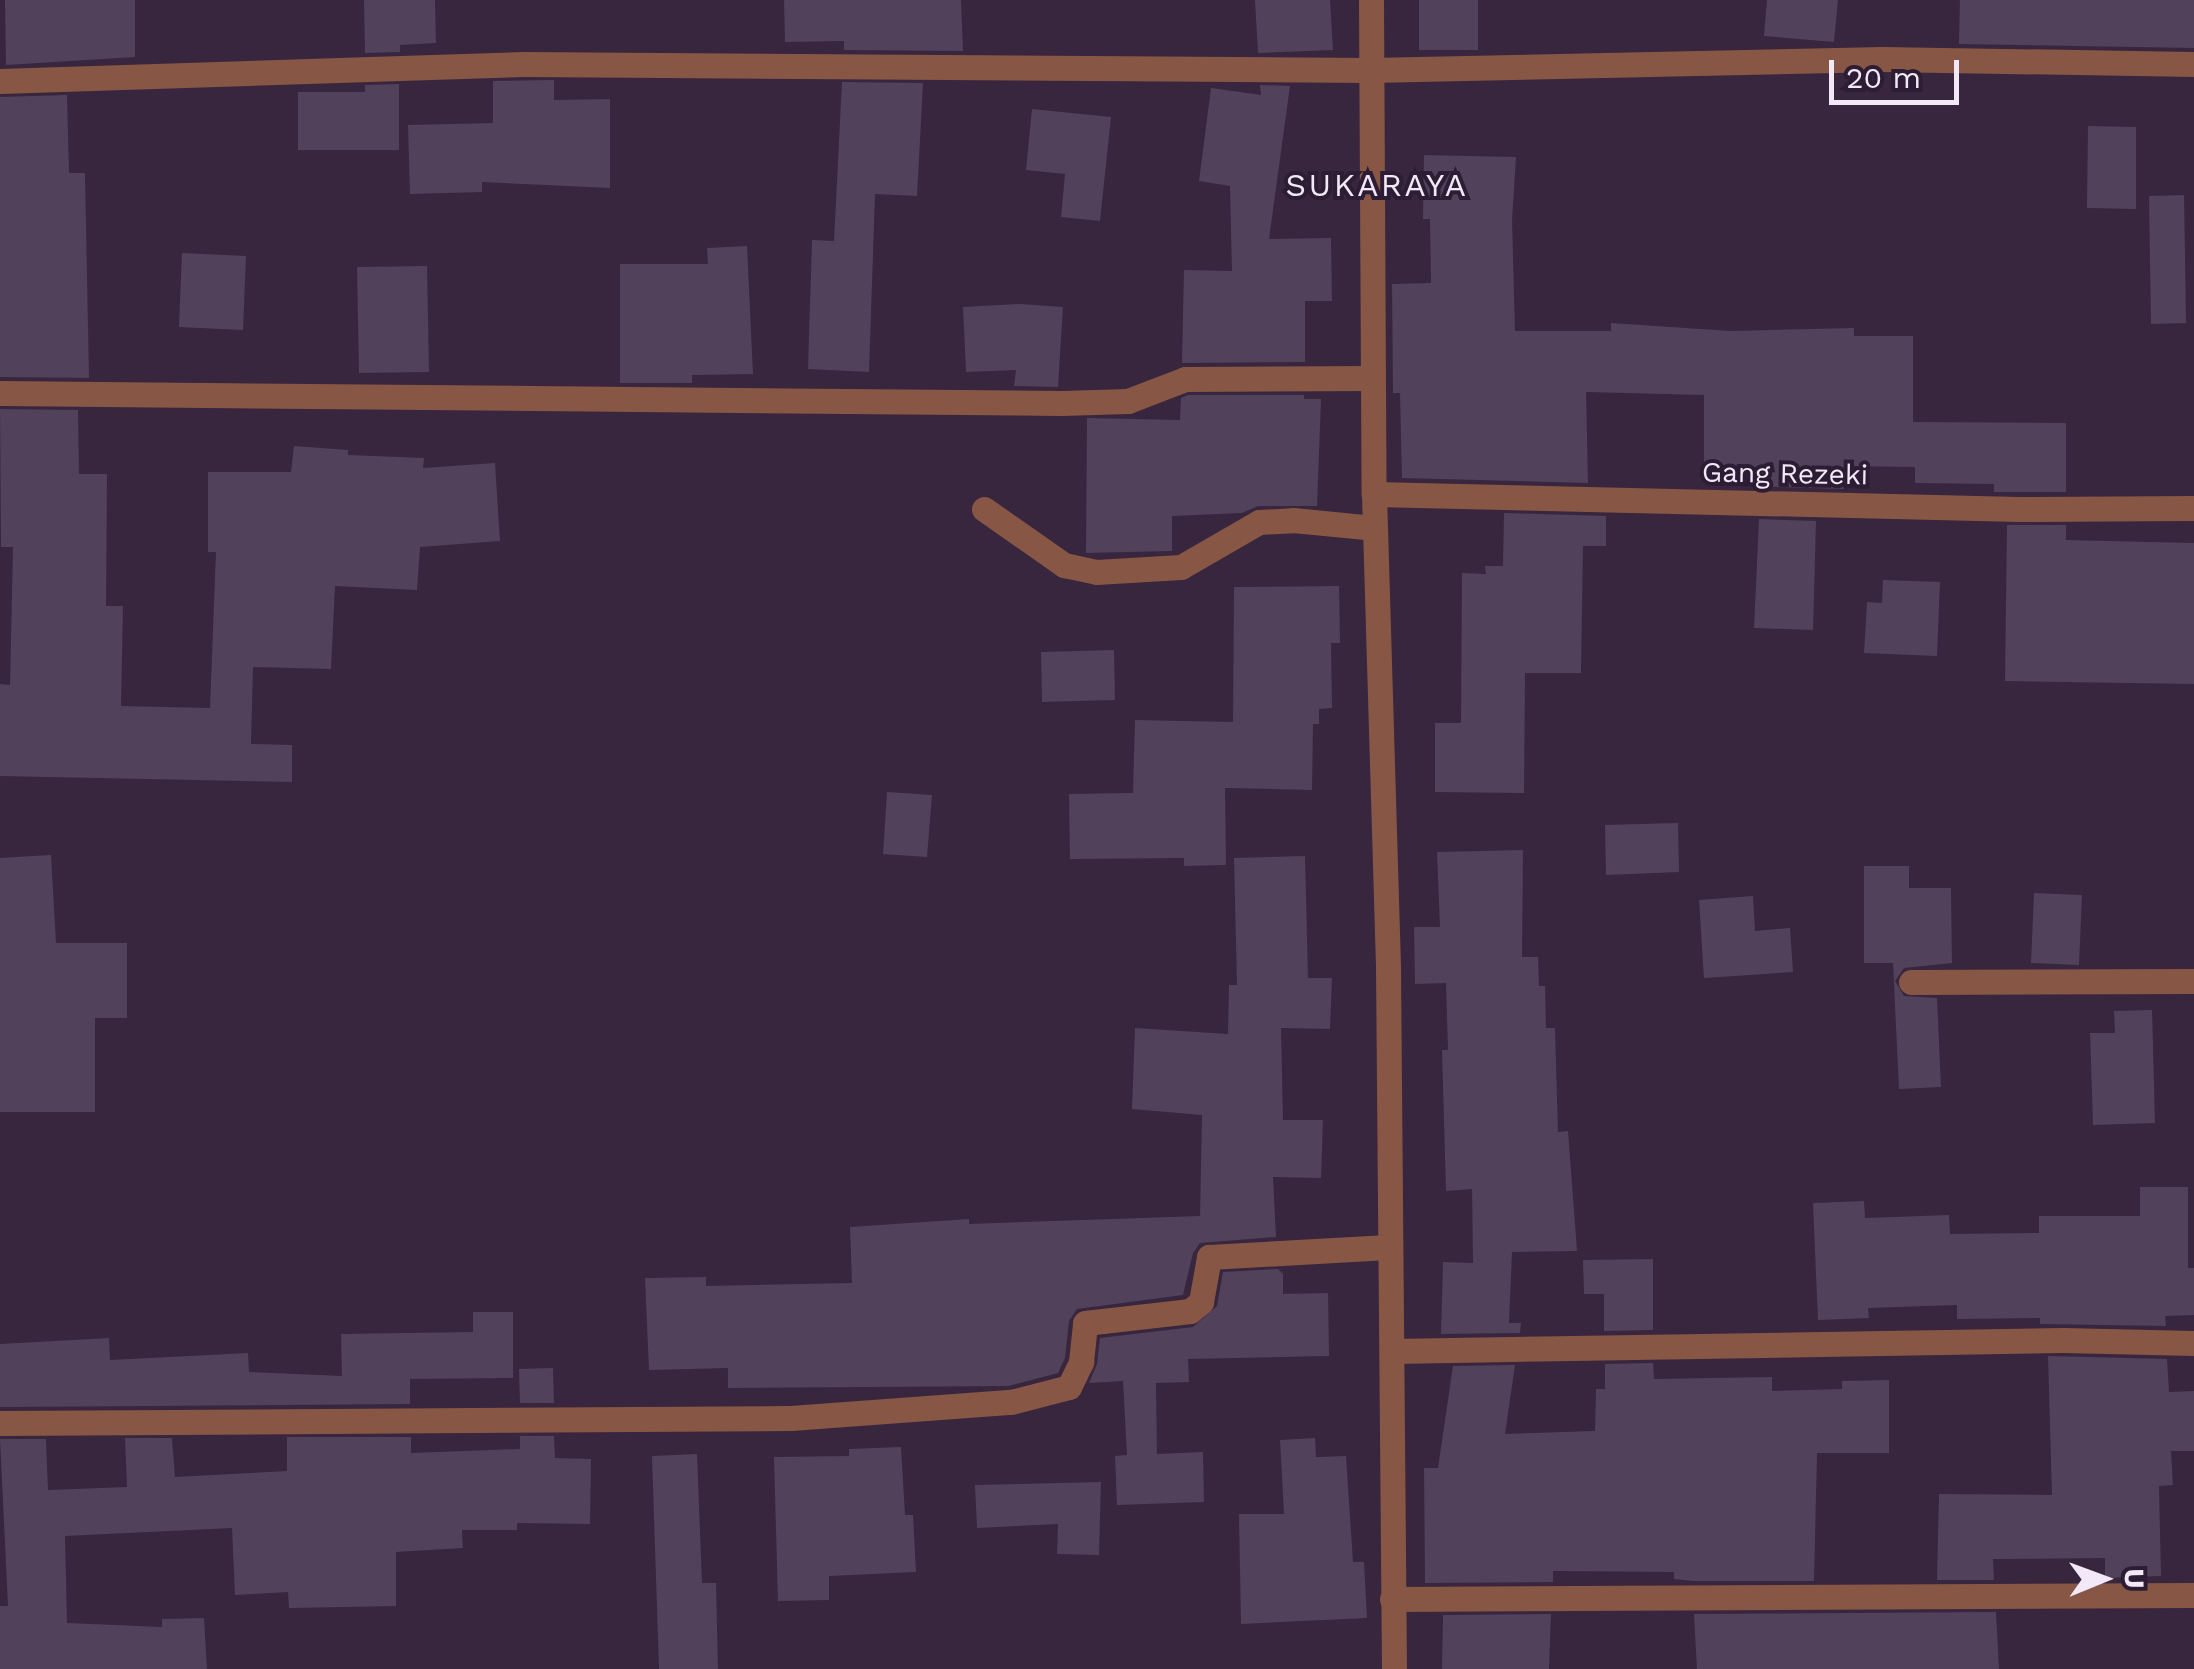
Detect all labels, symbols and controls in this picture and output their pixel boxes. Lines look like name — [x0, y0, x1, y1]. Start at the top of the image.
scale bar — [1834, 40, 1964, 102]
text: 20 m — [1846, 60, 1921, 95]
district label: SUKARAYA — [1286, 166, 1468, 204]
street label: Gang Rezeki — [1702, 456, 1868, 492]
north arrow — [2054, 1529, 2154, 1629]
text: U — [2118, 1568, 2151, 1589]

